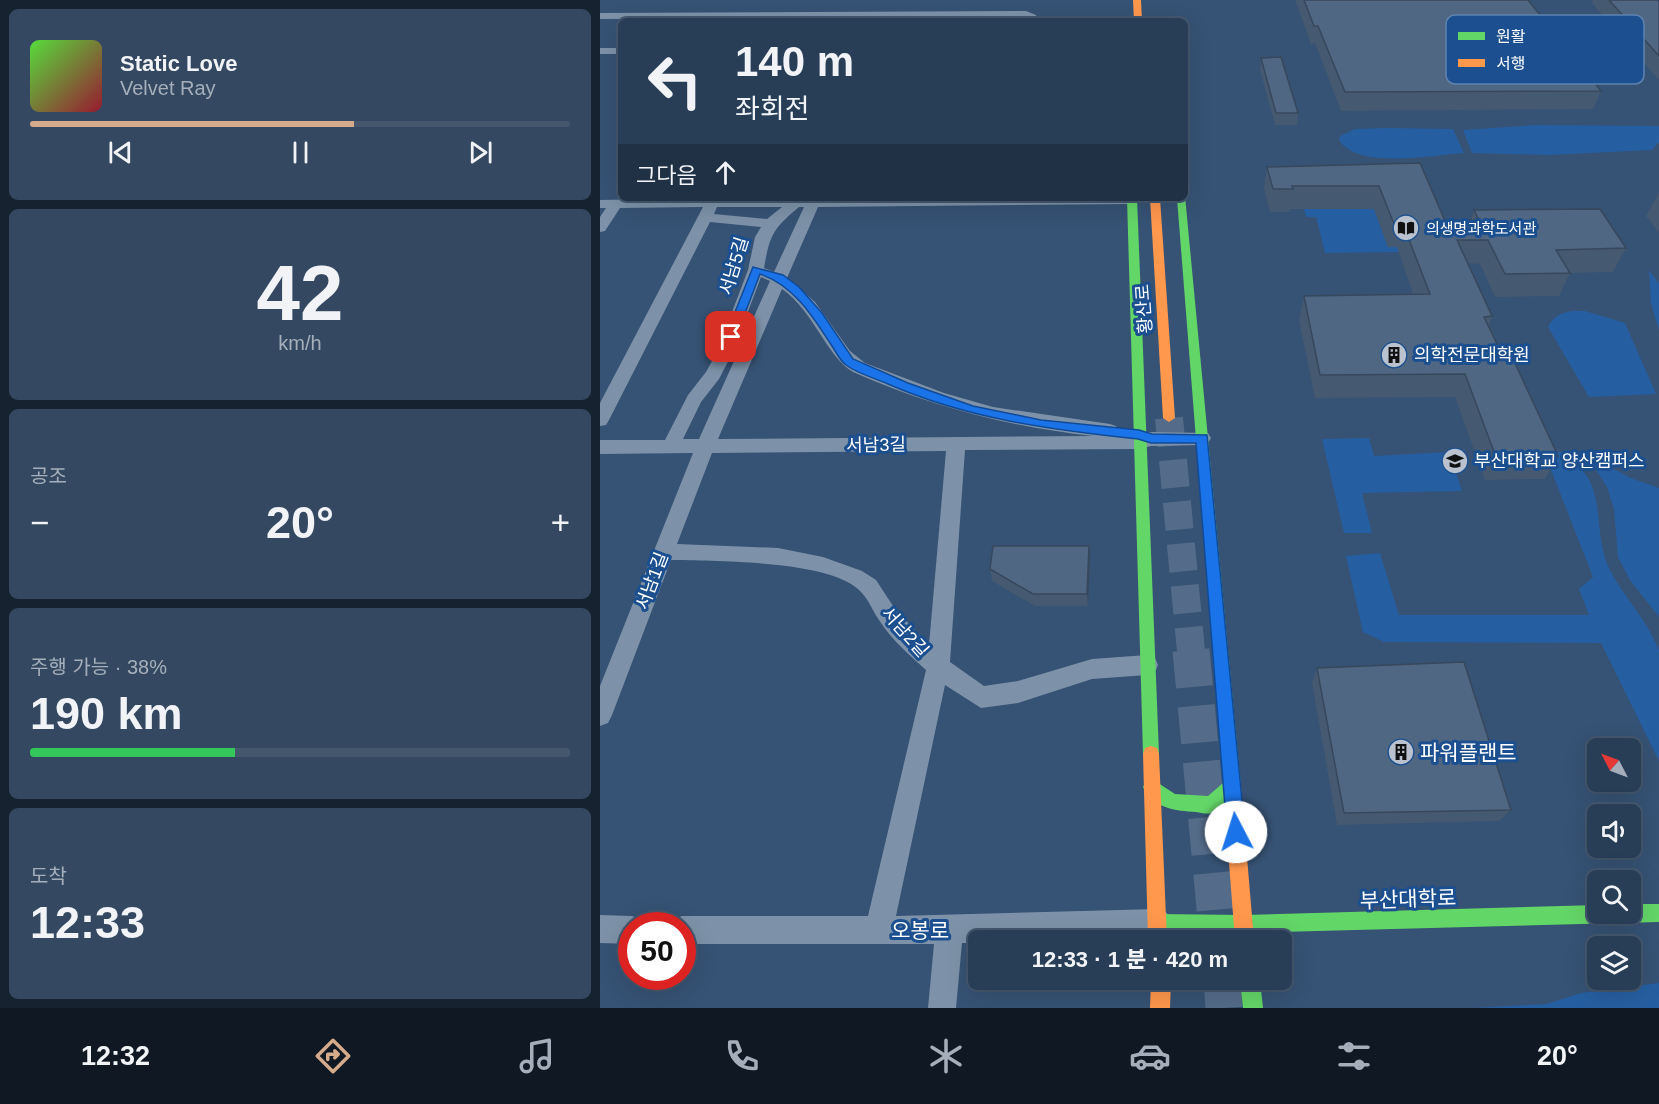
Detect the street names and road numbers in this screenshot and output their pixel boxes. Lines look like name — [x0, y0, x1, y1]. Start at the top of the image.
street label: 서남5길 — [716, 235, 752, 297]
street label: 황산로 — [1132, 284, 1156, 334]
street label: 서남3길 — [846, 434, 906, 456]
street label: 서남1길 — [632, 550, 672, 612]
street label: 서남2길 — [878, 603, 932, 661]
street label: 부산대학로 — [1359, 886, 1457, 912]
street label: 오봉로 — [891, 919, 949, 942]

